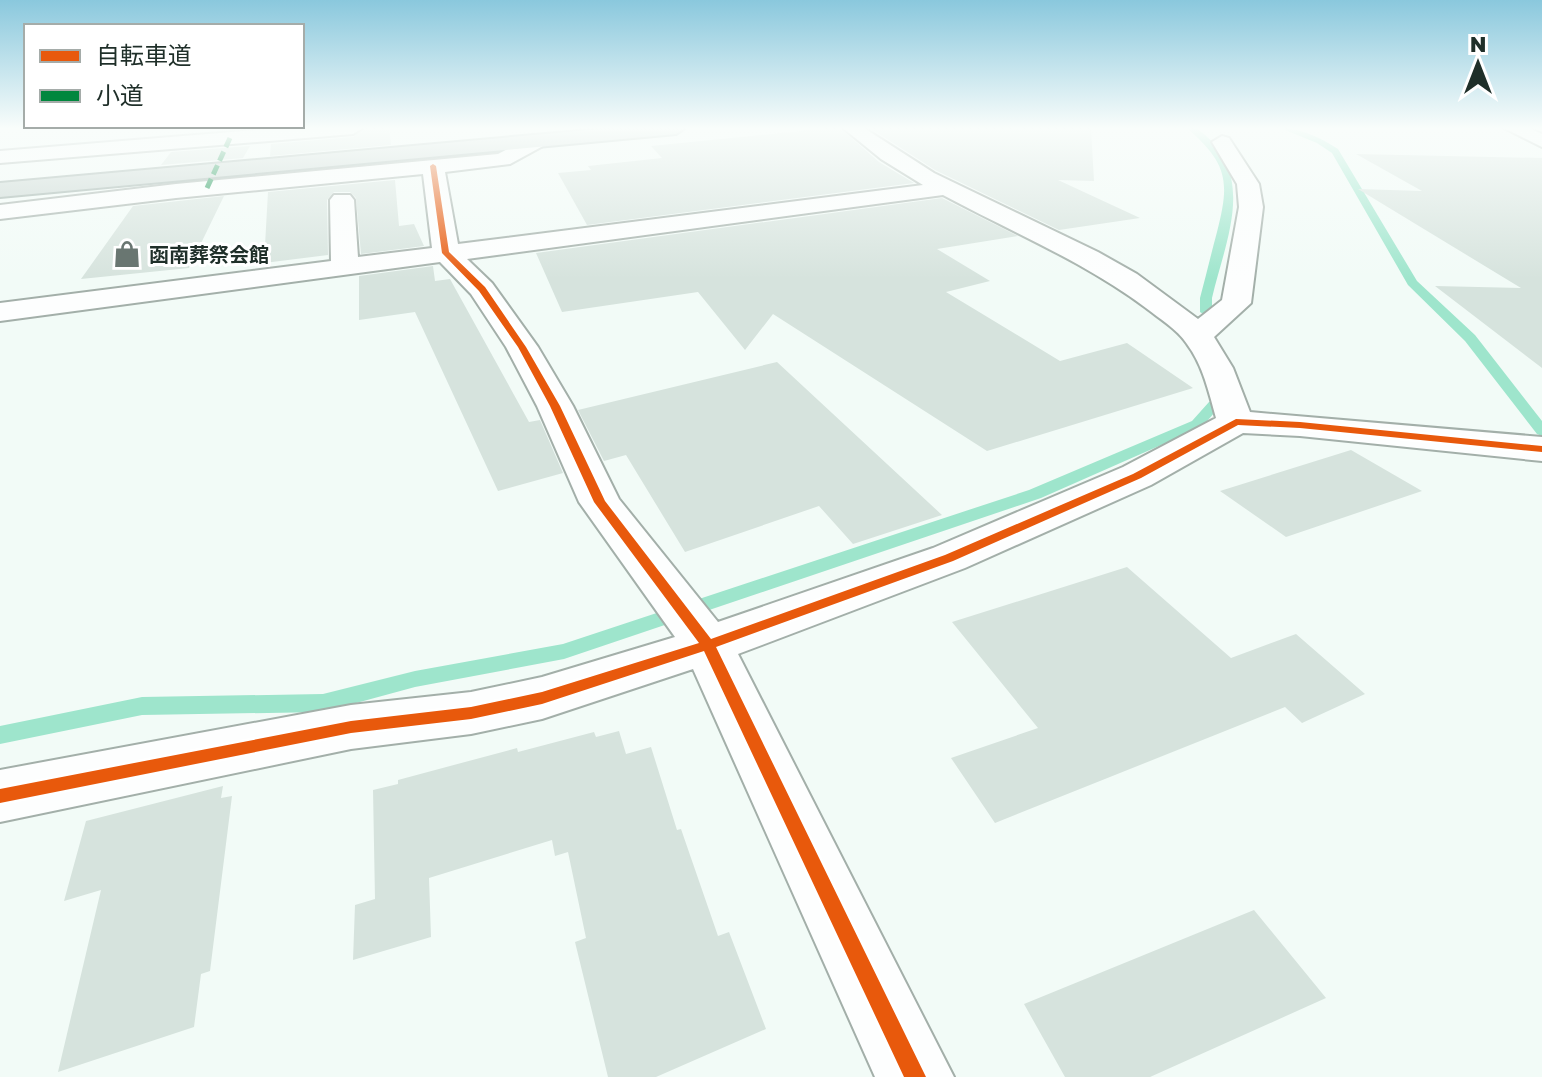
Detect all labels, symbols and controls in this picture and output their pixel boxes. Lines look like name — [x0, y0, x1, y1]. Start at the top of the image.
legend — [24, 24, 304, 128]
north arrow — [1438, 24, 1518, 104]
text: N — [1470, 30, 1486, 57]
text: 自転車道 — [96, 40, 192, 69]
text: 小道 — [96, 80, 144, 109]
shop icon: 函南葬祭会館 — [112, 239, 142, 269]
place label: 函南葬祭会館 — [149, 242, 269, 266]

